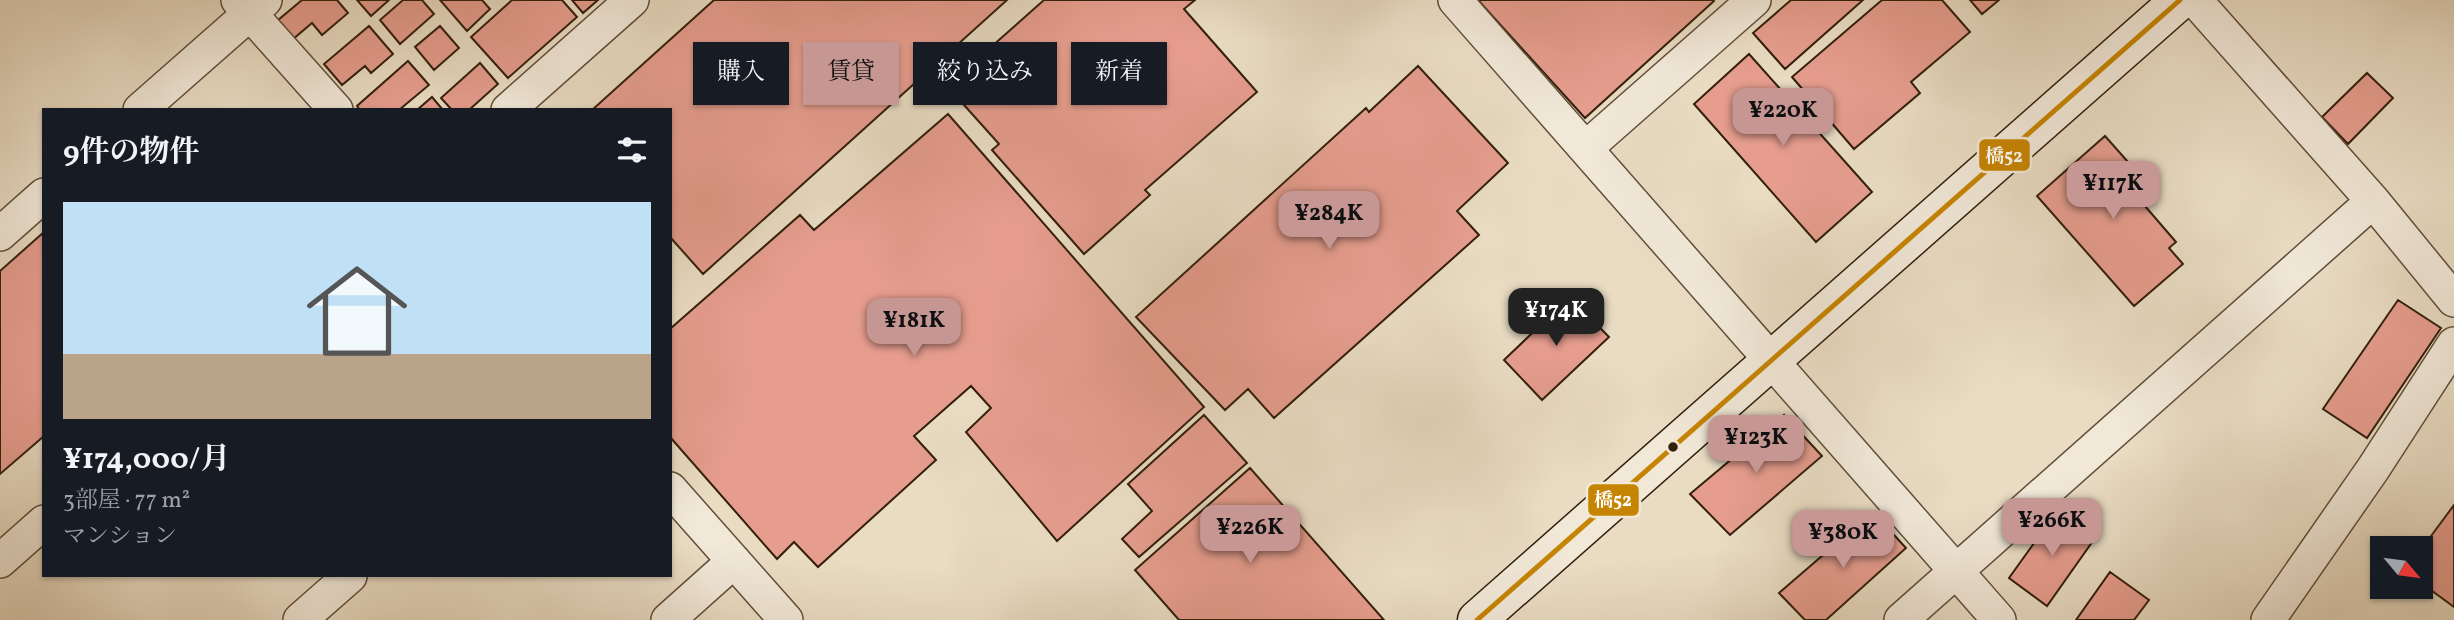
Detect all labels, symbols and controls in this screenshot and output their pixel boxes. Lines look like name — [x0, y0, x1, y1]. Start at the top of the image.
chip: 購入 — [693, 42, 789, 105]
chip: 賃貸 — [803, 42, 899, 105]
chip: 絞り込み — [913, 42, 1057, 105]
chip: 新着 — [1071, 42, 1167, 105]
pin: ¥220K — [1734, 88, 1832, 148]
text: ¥220K — [1748, 95, 1818, 127]
icon: filters — [613, 131, 651, 169]
text: 9件の物件 — [63, 132, 200, 174]
line badge: 橋52 — [1978, 138, 2031, 172]
text: 橋52 — [1985, 144, 2023, 170]
pin: ¥117K — [2064, 162, 2162, 221]
text: ¥117K — [2083, 168, 2143, 200]
pin: ¥284K — [1280, 191, 1378, 251]
text: ¥284K — [1294, 198, 1364, 230]
icon: home — [294, 248, 420, 374]
pin: ¥174K — [1507, 288, 1605, 348]
text: ¥174K — [1524, 295, 1588, 327]
pin: ¥181K — [865, 298, 963, 358]
text: ¥181K — [883, 305, 945, 337]
pin: ¥123K — [1707, 416, 1805, 475]
text: ¥123K — [1724, 422, 1788, 454]
text: ¥174,000/月 — [63, 439, 230, 481]
unlabelled marker — [1666, 440, 1680, 454]
line badge: 橋52 — [1587, 483, 1640, 517]
text: 3部屋 · 77 m² — [63, 485, 190, 517]
text: 橋52 — [1594, 488, 1632, 514]
pin: ¥266K — [2003, 498, 2101, 558]
pin: ¥226K — [1201, 505, 1299, 565]
text: ¥266K — [2018, 505, 2086, 537]
pin: ¥380K — [1794, 510, 1892, 570]
text: ¥226K — [1216, 512, 1284, 544]
text: ¥380K — [1808, 517, 1878, 549]
text: マンション — [63, 521, 177, 553]
north arrow — [2370, 536, 2432, 598]
map controls — [2370, 536, 2433, 599]

